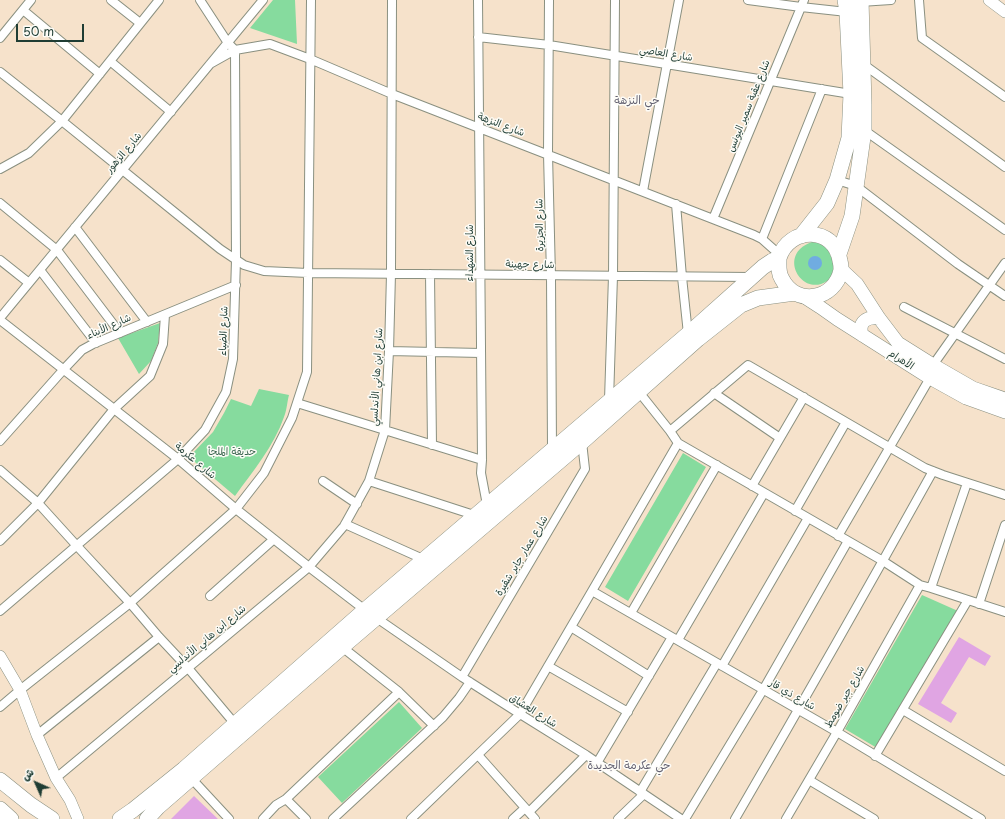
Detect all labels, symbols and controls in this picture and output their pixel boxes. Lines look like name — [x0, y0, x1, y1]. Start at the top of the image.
scale bar — [18, 16, 86, 42]
text: 50 m — [23, 22, 54, 40]
street label: شارع العاصي — [639, 44, 693, 64]
street label: شارع عقبة سمير اليونس — [725, 58, 773, 154]
district label: حي النزهة — [614, 94, 660, 108]
street label: شارع النزهة — [476, 111, 526, 139]
street label: شارع الزهور — [103, 130, 145, 176]
street label: شارع الجزيرة — [534, 198, 546, 252]
street label: شارع الشهداء — [464, 225, 476, 281]
street label: شارع جهينة — [505, 259, 555, 271]
street label: شارع الضياء — [217, 306, 231, 356]
street label: شارع الأبناء — [85, 312, 133, 342]
street label: شارع ابن هاني الأندلسي — [368, 328, 386, 426]
street label: الأهرام — [886, 347, 916, 373]
street label: شارع عكرمة — [172, 440, 218, 482]
park label: حديقة الملجأ — [208, 446, 256, 458]
street label: شارع عمار جابر شقيرة — [493, 514, 551, 598]
street label: شارع ابن هاني الأندلسي — [166, 603, 248, 675]
street label: شارع جبر ضومط — [822, 664, 868, 730]
street label: شارع ذي قار — [767, 677, 817, 713]
street label: شارع العشاق — [507, 692, 559, 730]
district label: حي عكرمة الجديدة — [587, 759, 671, 773]
north arrow — [16, 763, 56, 803]
text: ش — [17, 764, 37, 784]

